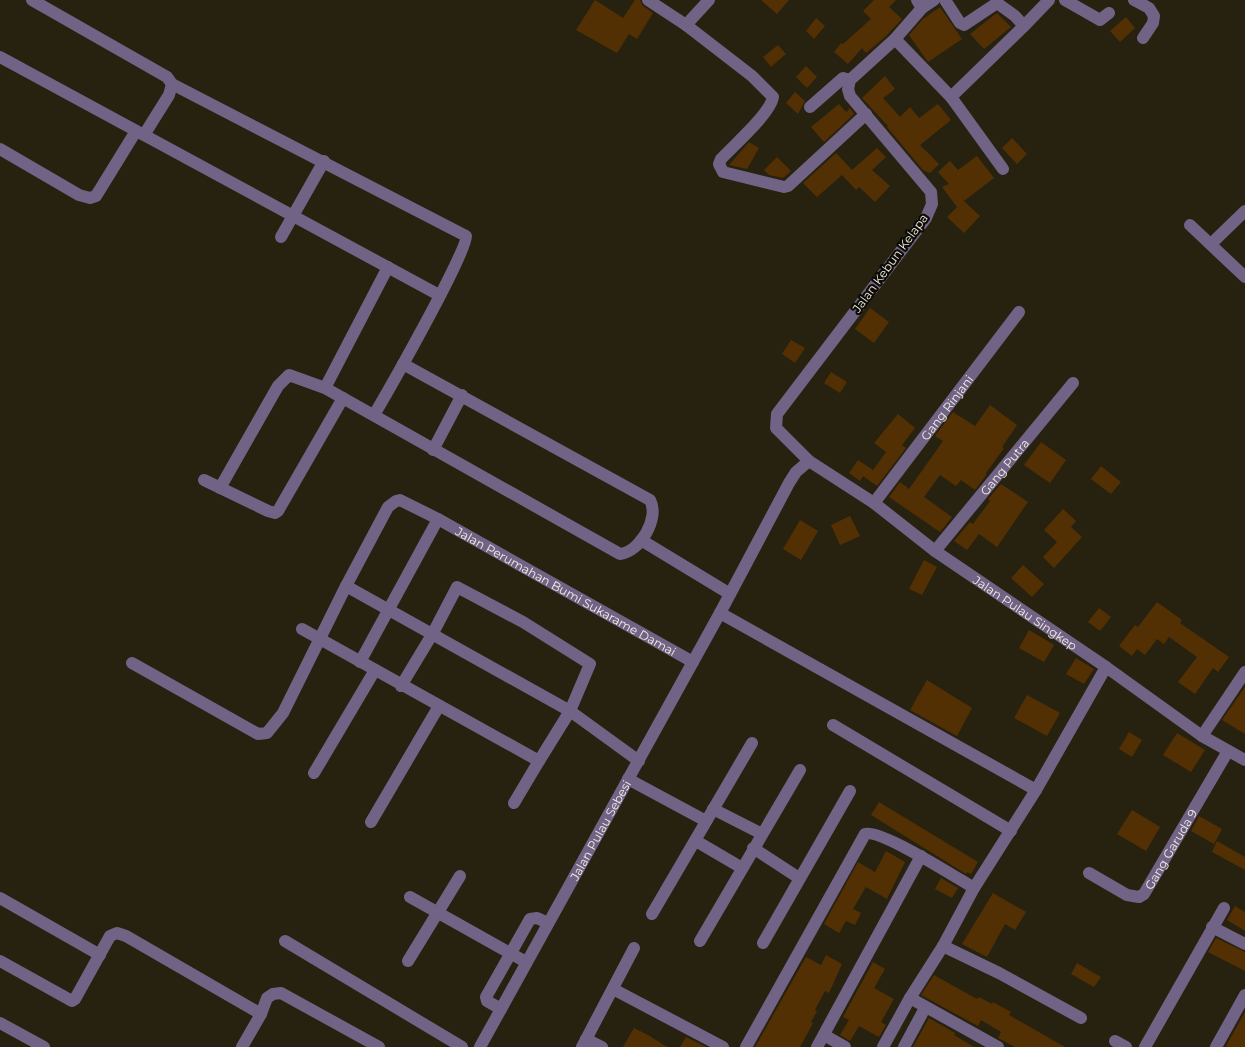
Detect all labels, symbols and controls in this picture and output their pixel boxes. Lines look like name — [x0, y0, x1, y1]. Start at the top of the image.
street label: Jalan Kebun Kelapa — [848, 211, 931, 316]
street label: Gang Rinjani — [917, 372, 976, 443]
street label: Gang Putra — [977, 435, 1032, 498]
street label: Jalan Perumahan Bumi Sukarame Damai — [452, 523, 679, 659]
street label: Jalan Pulau Singkep — [970, 571, 1080, 653]
street label: Jalan Pulau Sebesi — [566, 777, 634, 884]
street label: Gang Garuda 9 — [1141, 806, 1200, 892]

